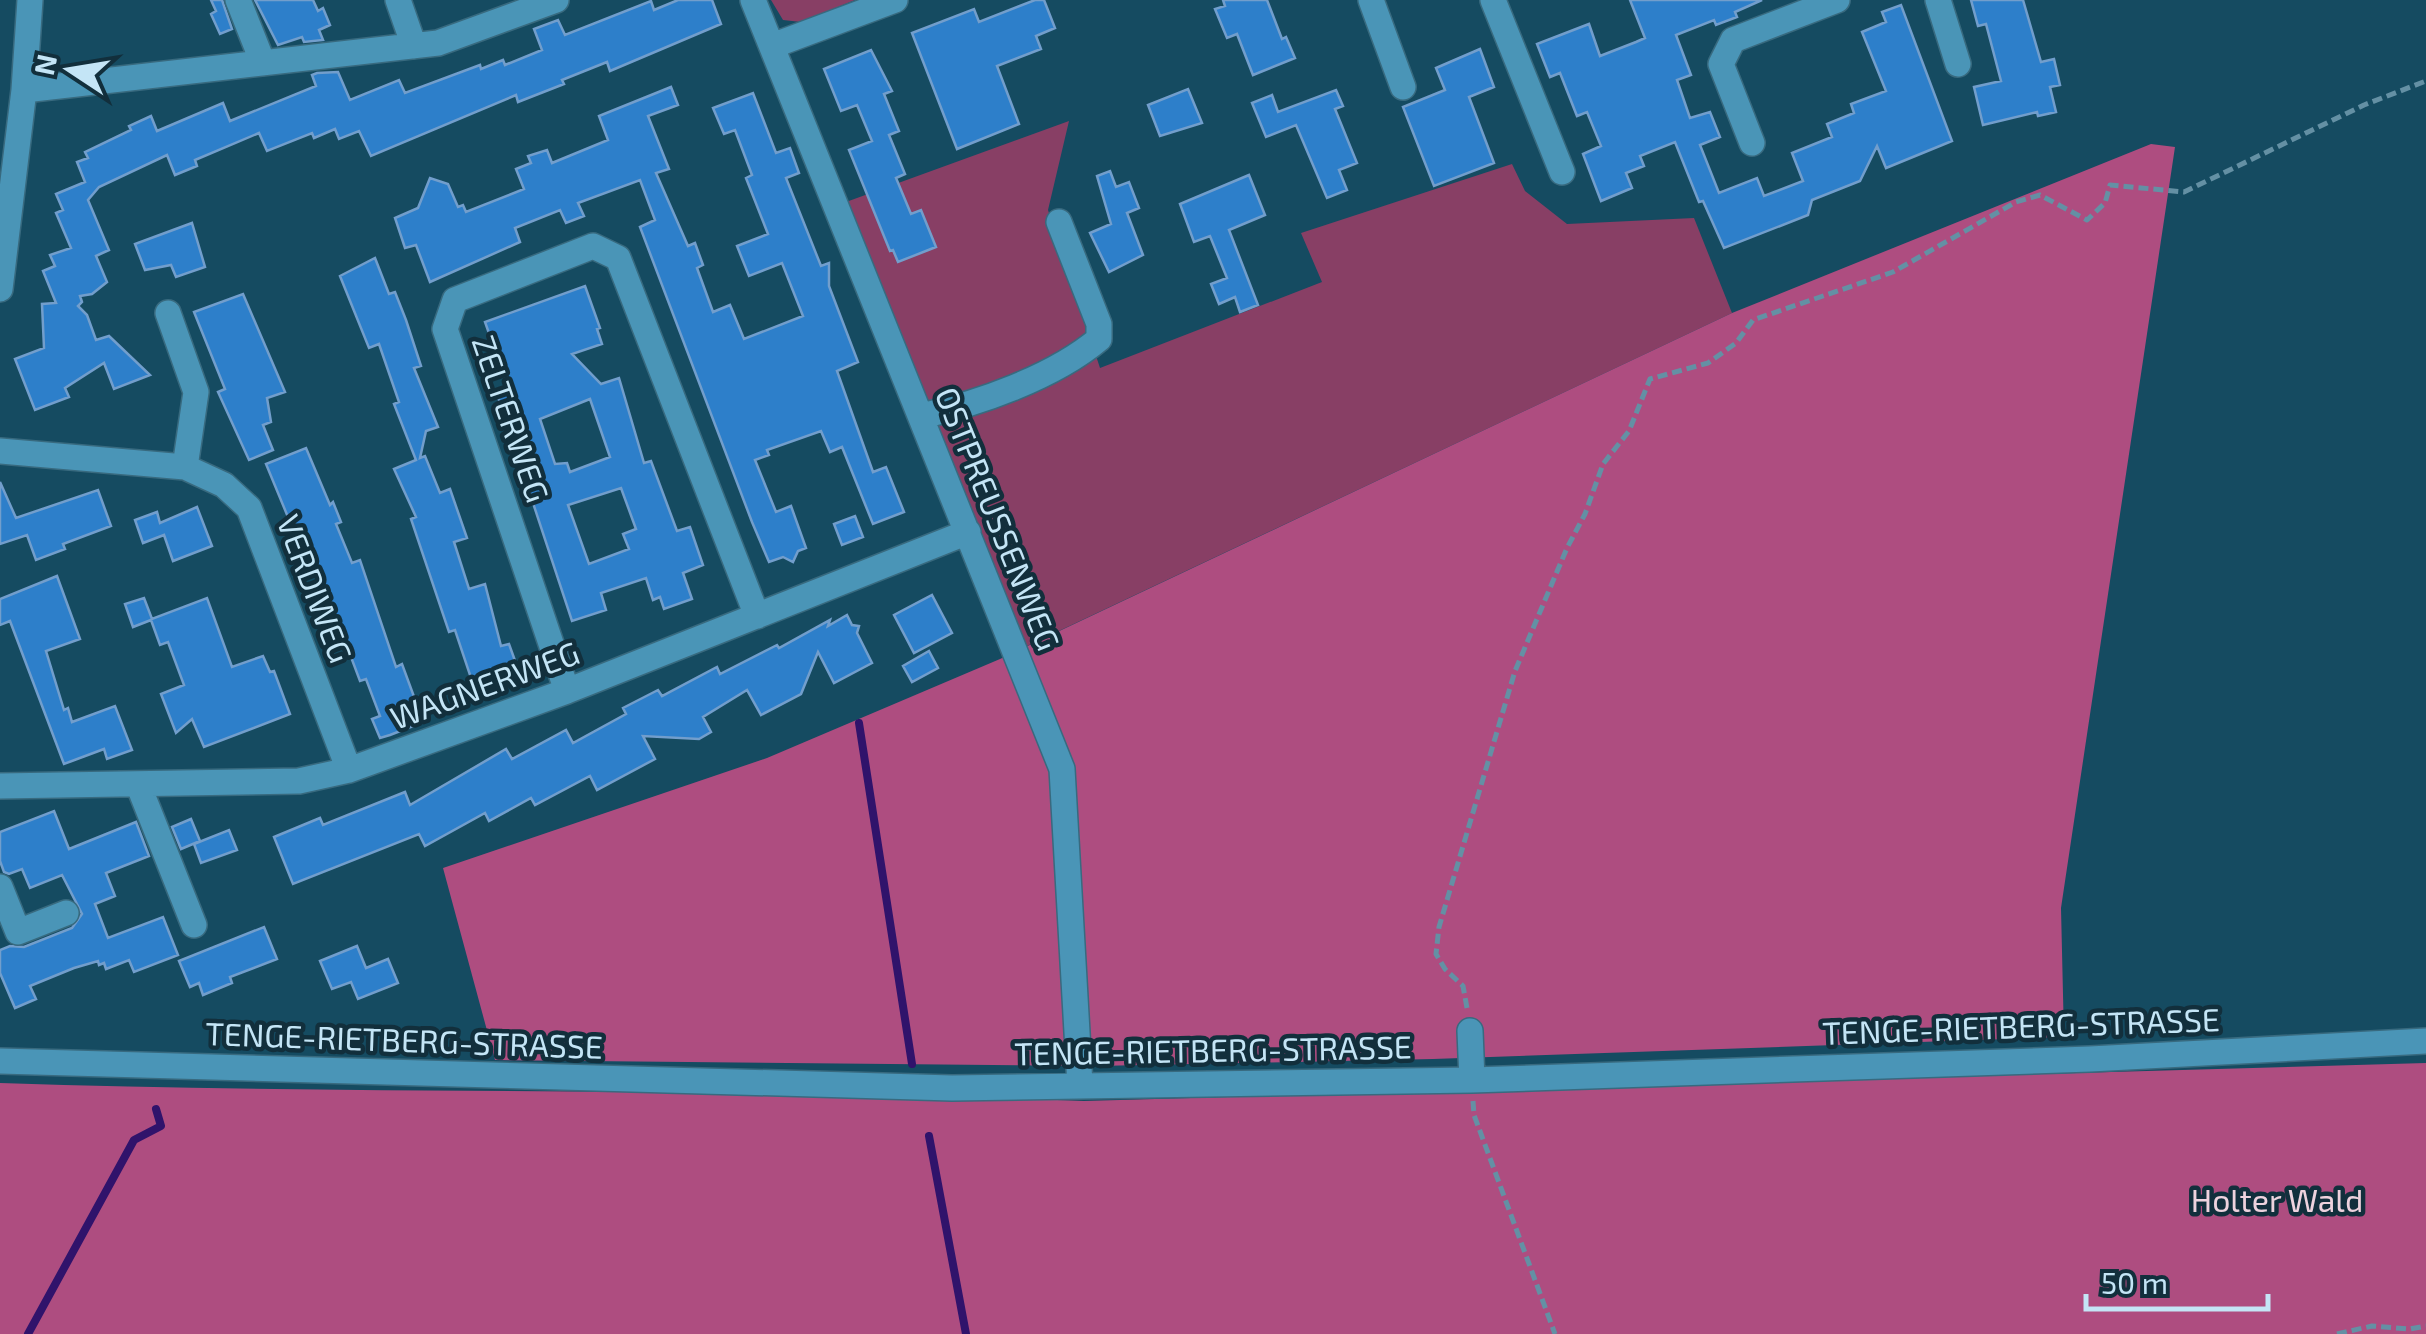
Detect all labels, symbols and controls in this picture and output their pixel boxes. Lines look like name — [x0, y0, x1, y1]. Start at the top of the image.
north arrow — [20, 20, 120, 120]
text: N — [26, 51, 63, 78]
street label: ZELTERWEG — [466, 330, 558, 507]
street label: OSTPREUSSENWEG — [929, 381, 1069, 655]
street label: VERDIWEG — [270, 509, 361, 667]
street label: WAGNERWEG — [385, 632, 584, 736]
street label: TENGE-RIETBERG-STRASSE — [1822, 999, 2220, 1051]
street label: TENGE-RIETBERG-STRASSE — [205, 1013, 603, 1065]
street label: TENGE-RIETBERG-STRASSE — [1014, 1027, 1412, 1071]
park label: Holter Wald — [2191, 1180, 2363, 1218]
scale bar — [2086, 1249, 2268, 1311]
text: 50 m — [2101, 1264, 2168, 1300]

